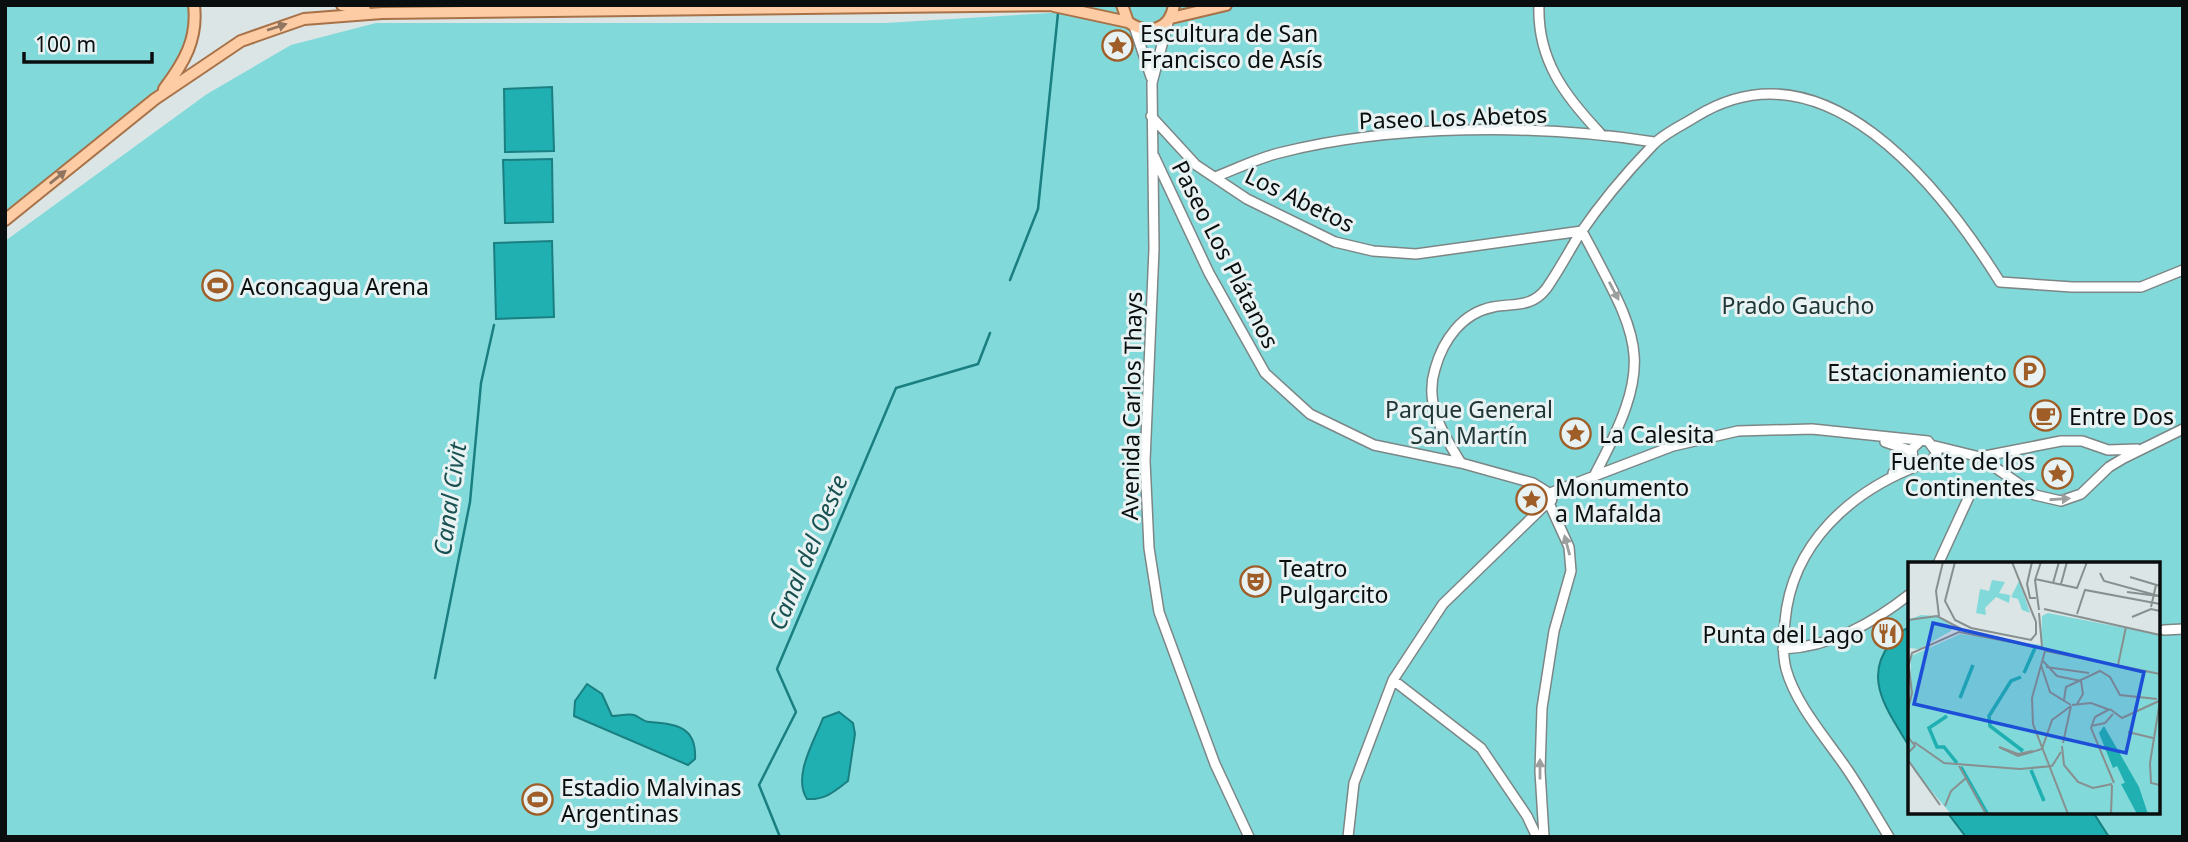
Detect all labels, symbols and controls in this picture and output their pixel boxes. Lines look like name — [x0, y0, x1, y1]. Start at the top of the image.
place label: Escultura de San Francisco de Asís — [1140, 17, 1323, 75]
scale bar — [24, 21, 152, 65]
one-way arrow — [266, 21, 287, 32]
place icon: Escultura de San Francisco de Asís — [1100, 29, 1134, 63]
text: 100 m — [35, 30, 96, 58]
street label: Paseo Los Abetos — [1358, 98, 1548, 136]
street label: Paseo Los Plátanos — [1165, 155, 1287, 353]
street label: Los Abetos — [1240, 159, 1360, 239]
one-way arrow — [50, 170, 67, 185]
sports icon: Aconcagua Arena — [200, 269, 234, 303]
place label: Aconcagua Arena — [240, 270, 429, 302]
one-way arrow — [1608, 282, 1620, 301]
park label: Prado Gaucho — [1722, 289, 1874, 321]
street label: Avenida Carlos Thays — [1113, 291, 1149, 521]
parking icon: Estacionamiento — [2013, 355, 2047, 389]
place label: Estacionamiento — [1827, 356, 2007, 388]
park label: Parque General San Martín — [1385, 393, 1553, 451]
cafe icon: Entre Dos — [2029, 399, 2063, 433]
place label: Entre Dos — [2069, 400, 2174, 432]
place icon: La Calesita — [1559, 417, 1593, 451]
place label: La Calesita — [1599, 418, 1714, 450]
water label: Canal Civit — [425, 440, 473, 557]
place label: Fuente de los Continentes — [1890, 445, 2035, 503]
place icon: Fuente de los Continentes — [2041, 457, 2075, 491]
water label: Canal del Oeste — [759, 469, 855, 635]
place label: Monumento a Mafalda — [1555, 471, 1689, 529]
place icon: Monumento a Mafalda — [1515, 483, 1549, 517]
one-way arrow — [2049, 494, 2071, 505]
one-way arrow — [1561, 534, 1572, 556]
place label: Teatro Pulgarcito — [1279, 552, 1388, 610]
inset map — [1908, 562, 2160, 814]
theatre icon: Teatro Pulgarcito — [1239, 564, 1273, 598]
restaurant icon: Punta del Lago — [1870, 617, 1904, 651]
place label: Punta del Lago — [1702, 618, 1864, 650]
one-way arrow — [1534, 757, 1546, 779]
place label: Estadio Malvinas Argentinas — [561, 771, 741, 829]
sports icon: Estadio Malvinas Argentinas — [521, 783, 555, 817]

